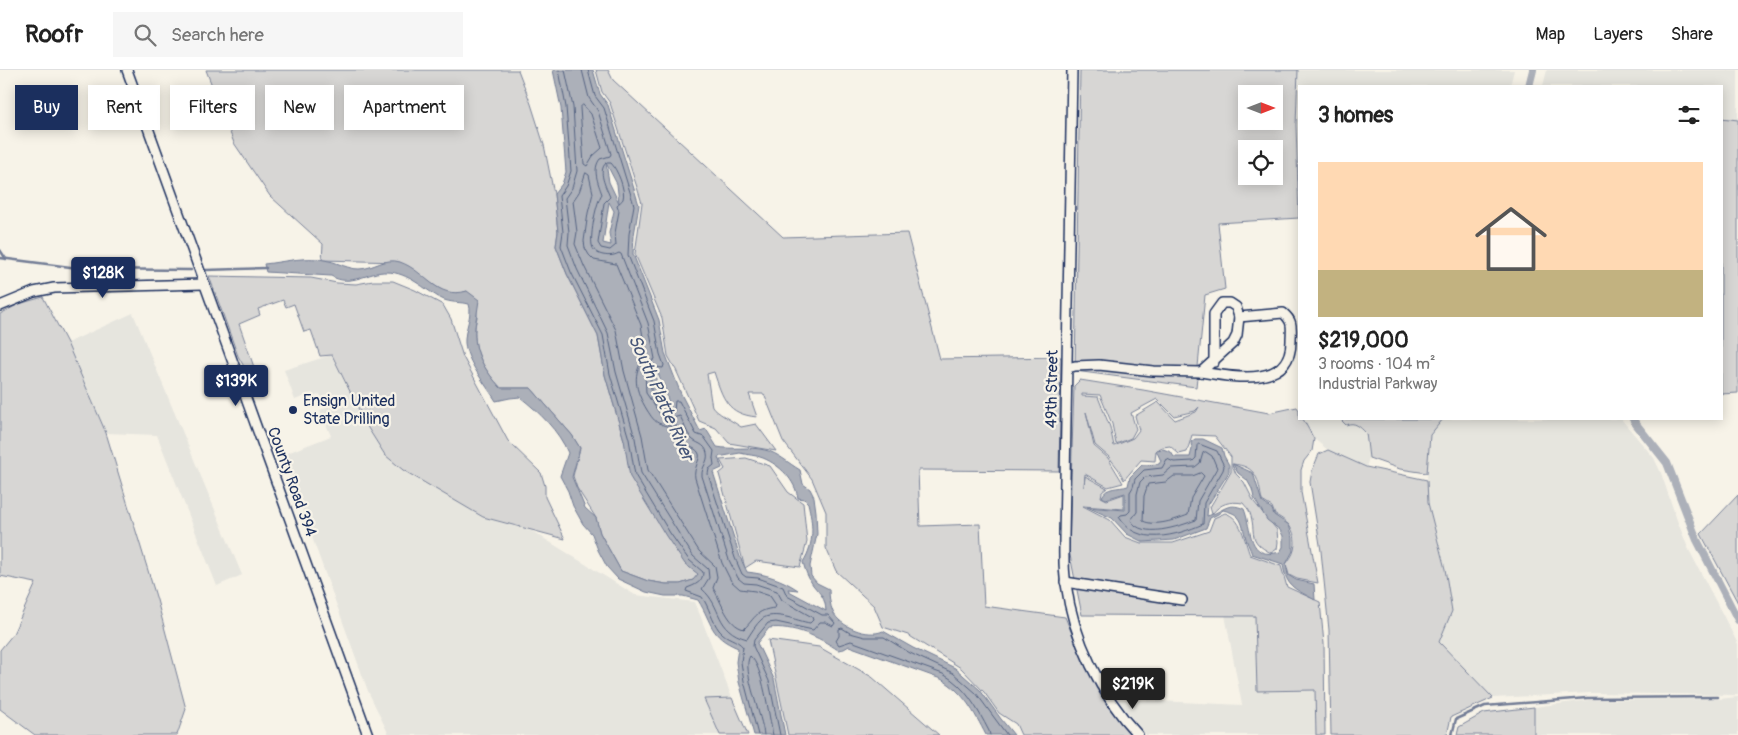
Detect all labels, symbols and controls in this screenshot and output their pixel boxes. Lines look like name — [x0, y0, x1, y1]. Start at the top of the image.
search box — [113, 12, 463, 57]
text: Roofr — [25, 20, 83, 49]
icon: search — [131, 21, 159, 49]
text: Search here — [171, 23, 264, 47]
text: Map — [1536, 23, 1565, 46]
text: Layers — [1593, 23, 1643, 46]
text: Share — [1671, 23, 1713, 46]
chip: Buy — [15, 85, 78, 130]
chip: Rent — [88, 85, 160, 130]
chip: Filters — [170, 85, 255, 130]
chip: New — [265, 85, 334, 130]
chip: Apartment — [344, 85, 464, 130]
north arrow — [1238, 85, 1282, 130]
map controls — [1238, 85, 1283, 185]
icon: filters — [1675, 101, 1703, 129]
text: 3 homes — [1318, 102, 1393, 129]
button: locate — [1238, 140, 1283, 185]
icon: home — [1466, 194, 1556, 284]
pin: $128K — [68, 256, 138, 299]
text: $128K — [82, 263, 124, 283]
text: $219,000 — [1318, 327, 1409, 354]
water label: South Platte River — [623, 331, 700, 467]
street label: 49th Street — [1041, 349, 1063, 428]
text: 3 rooms · 104 m² — [1318, 354, 1435, 374]
pin: $139K — [201, 364, 271, 407]
text: $139K — [215, 371, 257, 391]
text: Industrial Parkway — [1318, 374, 1437, 394]
place label: Ensign United State Drilling — [303, 391, 395, 429]
marker: Ensign United State Drilling — [287, 404, 299, 416]
street label: County Road 394 — [263, 424, 321, 540]
pin: $219K — [1098, 668, 1168, 710]
text: $219K — [1112, 674, 1154, 694]

